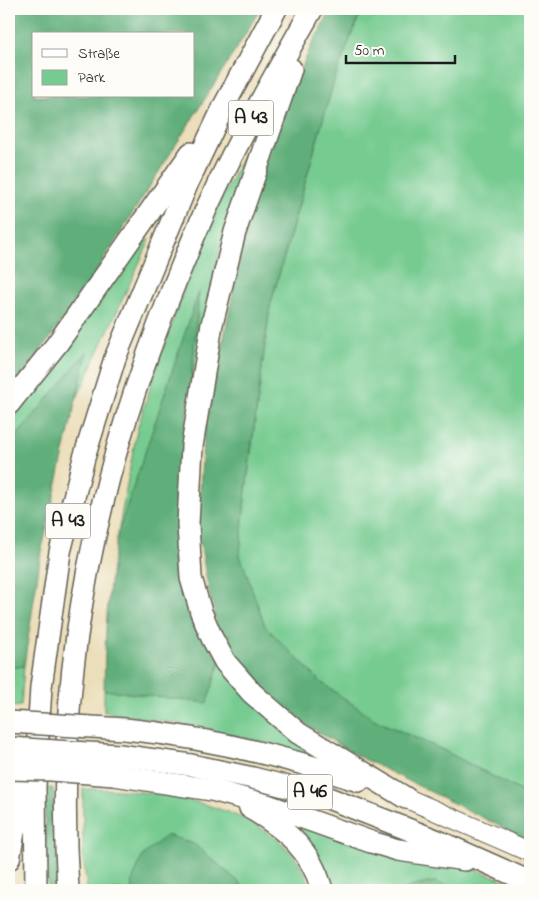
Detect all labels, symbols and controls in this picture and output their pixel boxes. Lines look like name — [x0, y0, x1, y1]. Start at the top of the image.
legend — [32, 32, 195, 98]
scale bar — [346, 32, 455, 64]
text: 50 m — [354, 40, 385, 62]
text: Straße — [78, 43, 120, 65]
text: Park — [78, 67, 106, 89]
road number: A 43 — [228, 100, 274, 136]
road number: A 43 — [46, 504, 90, 538]
road number: A 46 — [288, 774, 332, 810]

